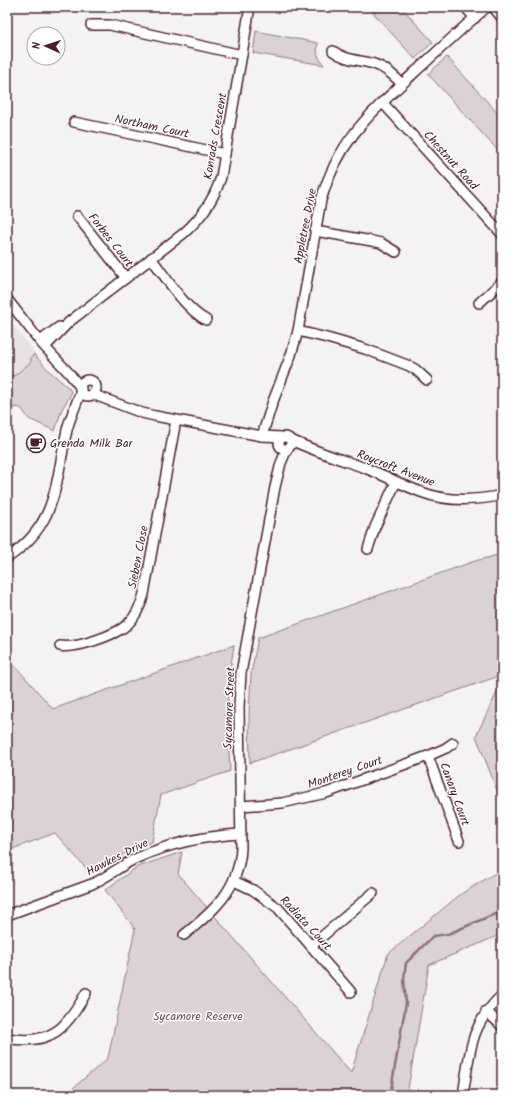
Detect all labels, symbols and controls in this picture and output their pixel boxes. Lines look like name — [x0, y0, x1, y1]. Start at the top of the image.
north arrow — [26, 26, 66, 66]
text: N — [28, 42, 46, 49]
street label: Konrads Crescent — [199, 91, 233, 181]
street label: Northam Court — [113, 109, 191, 144]
street label: Chestnut Road — [419, 126, 483, 195]
street label: Appletree Drive — [289, 186, 322, 265]
street label: Forbes Court — [83, 209, 138, 272]
cafe icon: Grenda Milk Bar — [25, 432, 47, 454]
place label: Grenda Milk Bar — [50, 434, 134, 453]
street label: Roycroft Avenue — [354, 445, 438, 492]
street label: Sieben Close — [123, 523, 154, 590]
street label: Sycamore Street — [219, 666, 240, 750]
street label: Monterey Court — [305, 751, 386, 794]
street label: Canary Court — [434, 760, 475, 829]
street label: Hawkes Drive — [83, 833, 152, 881]
street label: Radiata Court — [275, 892, 336, 955]
park label: Sycamore Reserve — [153, 1007, 243, 1026]

